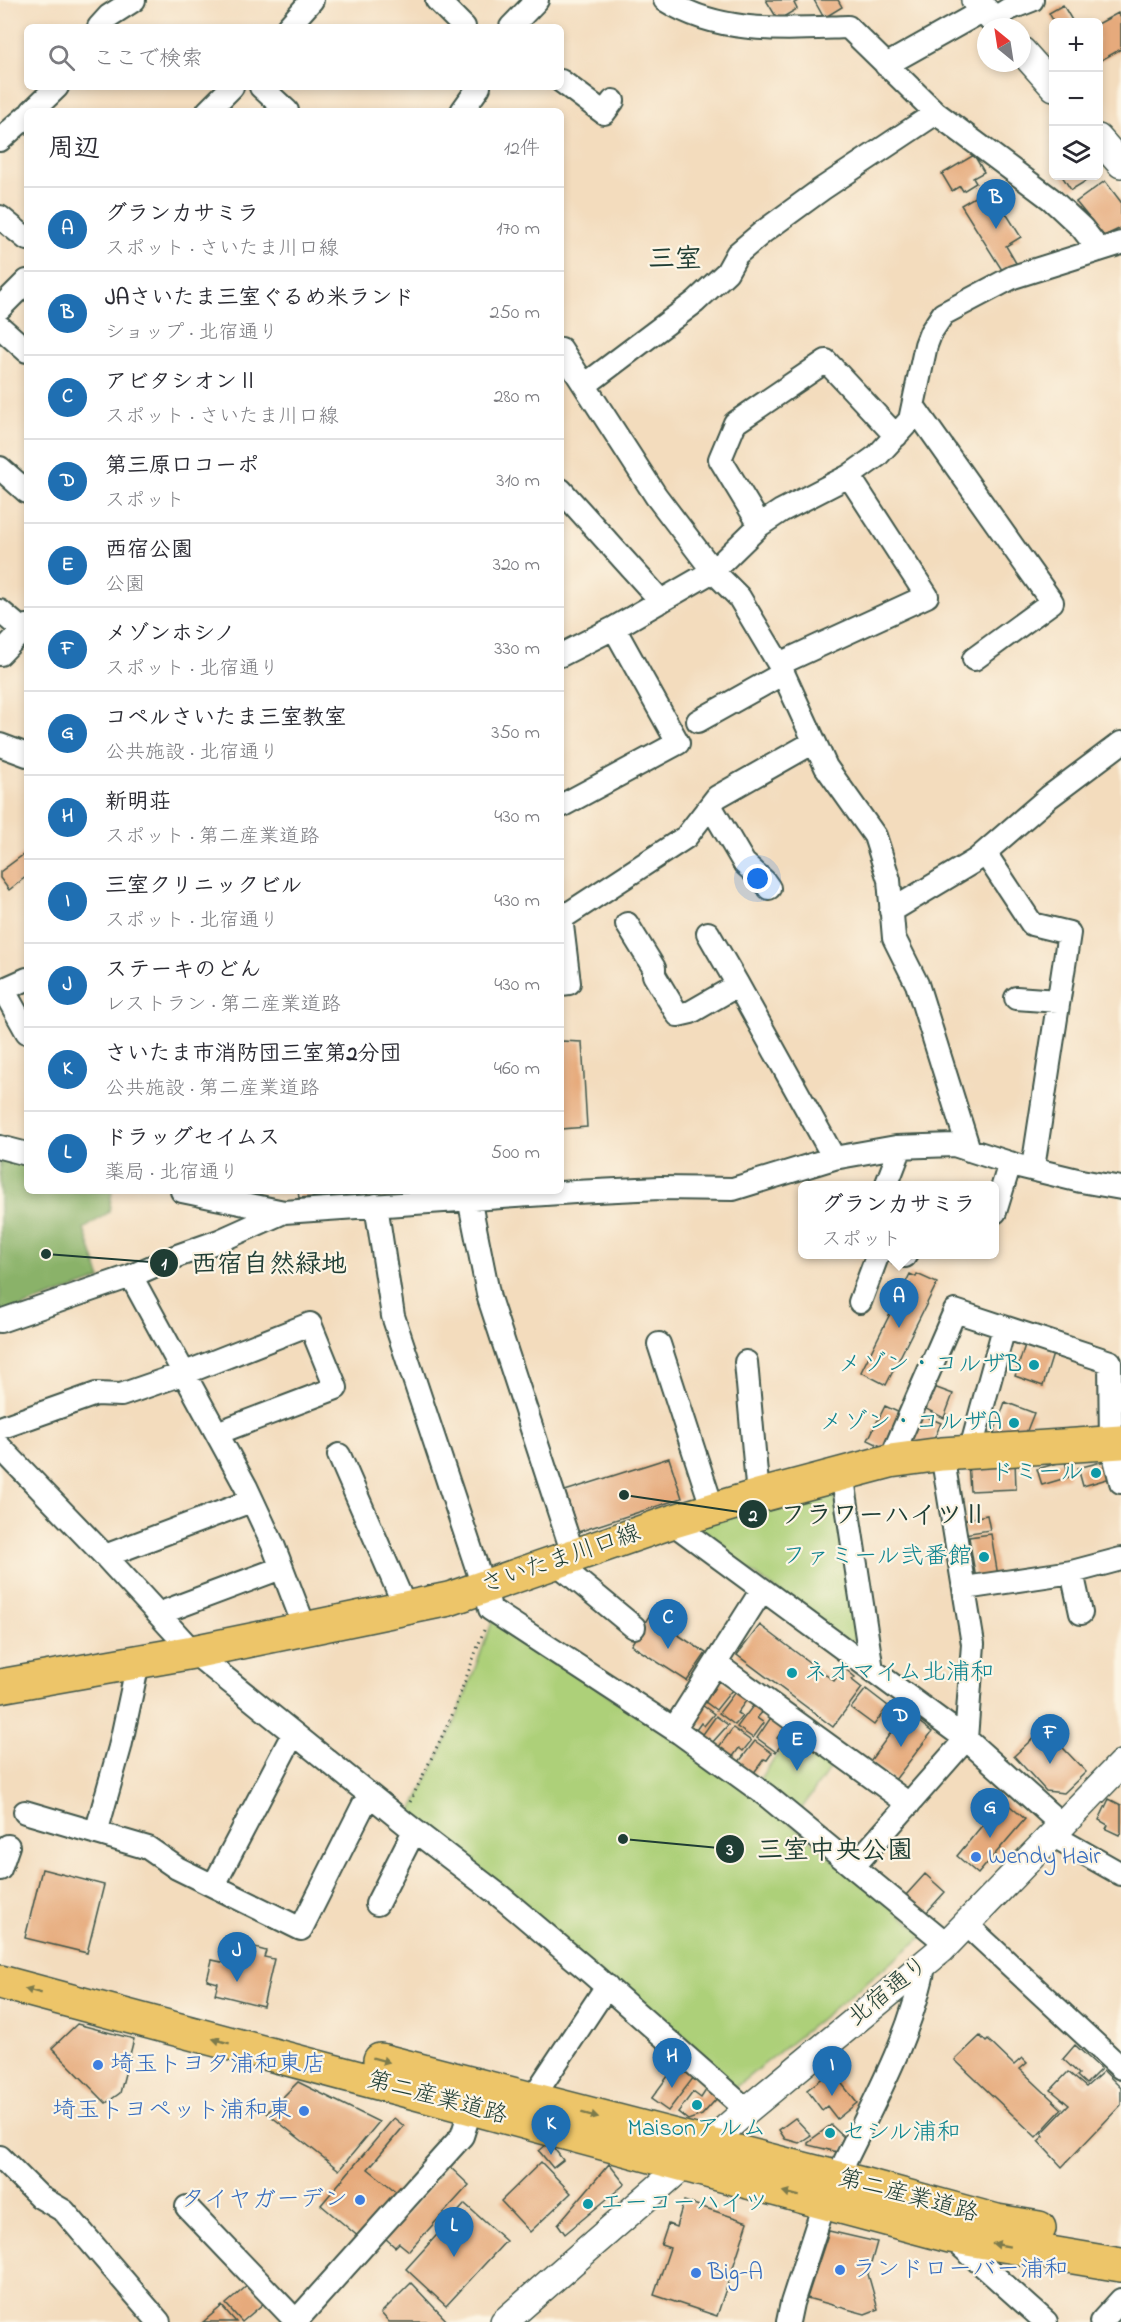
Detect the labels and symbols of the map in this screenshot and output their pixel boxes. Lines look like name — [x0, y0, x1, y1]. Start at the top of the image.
north arrow — [977, 18, 1031, 72]
pin: B — [976, 180, 1016, 229]
district label: 三室 — [648, 241, 702, 280]
your location — [743, 864, 772, 893]
callout: 西宿自然緑地 — [149, 1241, 359, 1285]
text: 西宿自然緑地 — [191, 1247, 347, 1285]
text: 1 — [161, 1252, 167, 1278]
pin: A — [880, 1278, 918, 1328]
place label: メゾン・コルザB — [838, 1348, 1022, 1383]
marker: メゾン・コルザB — [1027, 1358, 1041, 1372]
place label: メゾン・コルザA — [819, 1406, 1002, 1441]
marker: メゾン・コルザA — [1007, 1416, 1021, 1430]
place label: ドミール — [990, 1456, 1084, 1491]
marker: ドミール — [1089, 1466, 1103, 1480]
callout: フラワーハイツⅡ — [738, 1492, 1000, 1536]
text: フラワーハイツⅡ — [780, 1498, 988, 1536]
text: 2 — [748, 1504, 758, 1530]
street label: さいたま川口線 — [476, 1516, 646, 1604]
place label: ファミール弐番館 — [782, 1540, 972, 1575]
marker: ファミール弐番館 — [977, 1550, 991, 1564]
pin: C — [648, 1600, 688, 1649]
place label: ネオマイム北浦和 — [804, 1656, 994, 1691]
marker: ネオマイム北浦和 — [785, 1666, 799, 1680]
pin: D — [882, 1698, 920, 1747]
pin: F — [1030, 1714, 1070, 1764]
pin: E — [778, 1722, 816, 1771]
pin: G — [970, 1788, 1010, 1838]
callout: 三室中央公園 — [715, 1827, 925, 1871]
text: 三室中央公園 — [757, 1833, 913, 1871]
text: 3 — [725, 1838, 734, 1864]
place label: Wendy Hair — [988, 1840, 1101, 1876]
marker: Wendy Hair — [969, 1850, 983, 1864]
pin: J — [218, 1932, 256, 1982]
street label: 北宿通り — [841, 1948, 937, 2036]
one-way arrow — [24, 1985, 42, 1995]
one-way arrow — [212, 2036, 230, 2045]
pin: H — [652, 2038, 692, 2088]
pin: I — [812, 2046, 852, 2096]
place label: 埼玉トヨタ浦和東店 — [110, 2048, 326, 2083]
one-way arrow — [372, 2056, 391, 2066]
marker: 埼玉トヨタ浦和東店 — [91, 2058, 105, 2072]
street label: 第二産業道路 — [363, 2063, 511, 2135]
place label: 埼玉トヨペット浦和東 — [52, 2094, 292, 2129]
marker: Maisonアルム — [690, 2098, 704, 2112]
marker: 埼玉トヨペット浦和東 — [297, 2104, 311, 2118]
pin: K — [532, 2106, 570, 2155]
one-way arrow — [581, 2110, 600, 2120]
place label: Maisonアルム — [628, 2112, 766, 2147]
place label: セシル浦和 — [842, 2116, 961, 2151]
marker: セシル浦和 — [823, 2126, 837, 2140]
street label: 第二産業道路 — [834, 2161, 982, 2233]
place label: タイヤガーデン — [181, 2183, 348, 2218]
place label: エーコーハイツ — [600, 2187, 768, 2222]
one-way arrow — [782, 2189, 800, 2199]
marker: タイヤガーデン — [353, 2193, 367, 2207]
marker: エーコーハイツ — [581, 2197, 595, 2211]
pin: L — [434, 2208, 474, 2257]
one-way arrow — [991, 2240, 1010, 2249]
place label: ランドローバー浦和 — [852, 2253, 1068, 2288]
place label: Big-A — [707, 2256, 763, 2291]
marker: ランドローバー浦和 — [833, 2263, 847, 2277]
marker: Big-A — [689, 2266, 703, 2280]

